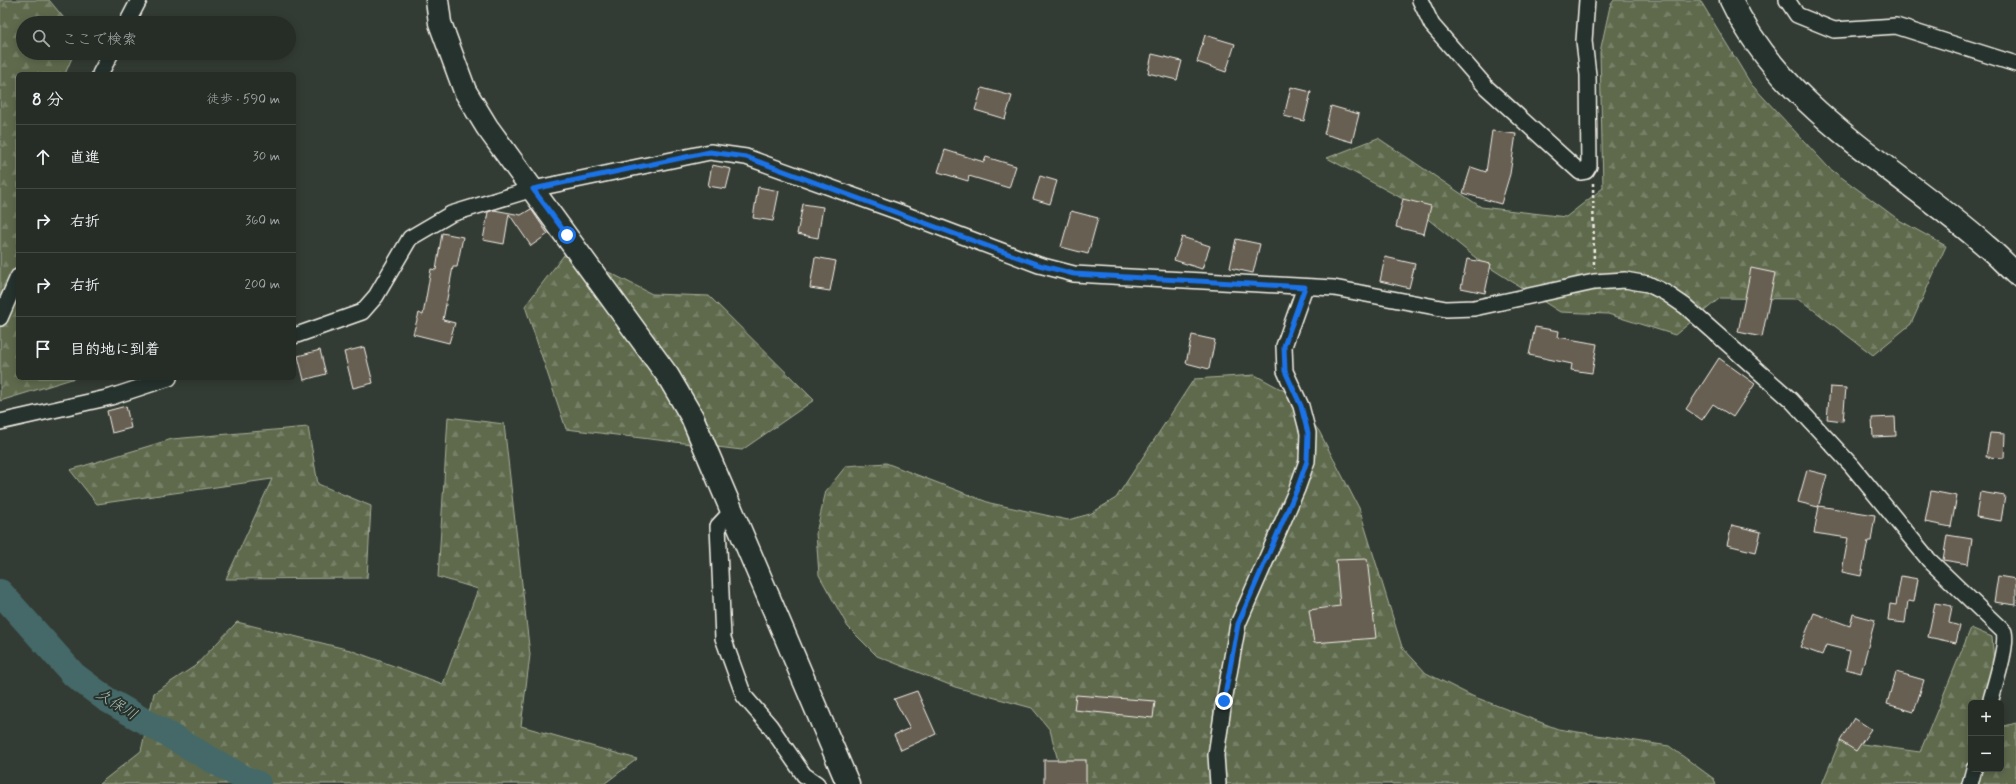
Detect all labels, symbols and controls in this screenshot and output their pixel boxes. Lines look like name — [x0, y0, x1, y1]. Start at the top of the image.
search box — [16, 16, 296, 60]
icon: search — [30, 27, 52, 49]
text: ここで検索 — [62, 30, 137, 50]
text: 8 分 — [32, 89, 63, 111]
text: 徒歩 · 590 m — [207, 91, 280, 108]
icon: ahead — [32, 146, 54, 168]
text: 直進 — [70, 148, 100, 168]
text: 30 m — [253, 148, 280, 165]
icon: right — [32, 210, 54, 232]
text: 右折 — [70, 212, 100, 232]
text: 360 m — [245, 212, 280, 229]
route start — [558, 226, 576, 244]
icon: right — [32, 274, 54, 296]
text: 右折 — [70, 276, 100, 296]
text: 200 m — [245, 276, 280, 293]
icon: arrive — [32, 338, 54, 360]
text: 目的地に到着 — [70, 340, 160, 360]
water label: 久保川 — [92, 684, 141, 725]
route end — [1215, 692, 1233, 710]
map controls — [1968, 700, 2004, 772]
button: + — [1968, 700, 2004, 736]
button: − — [1968, 736, 2004, 772]

